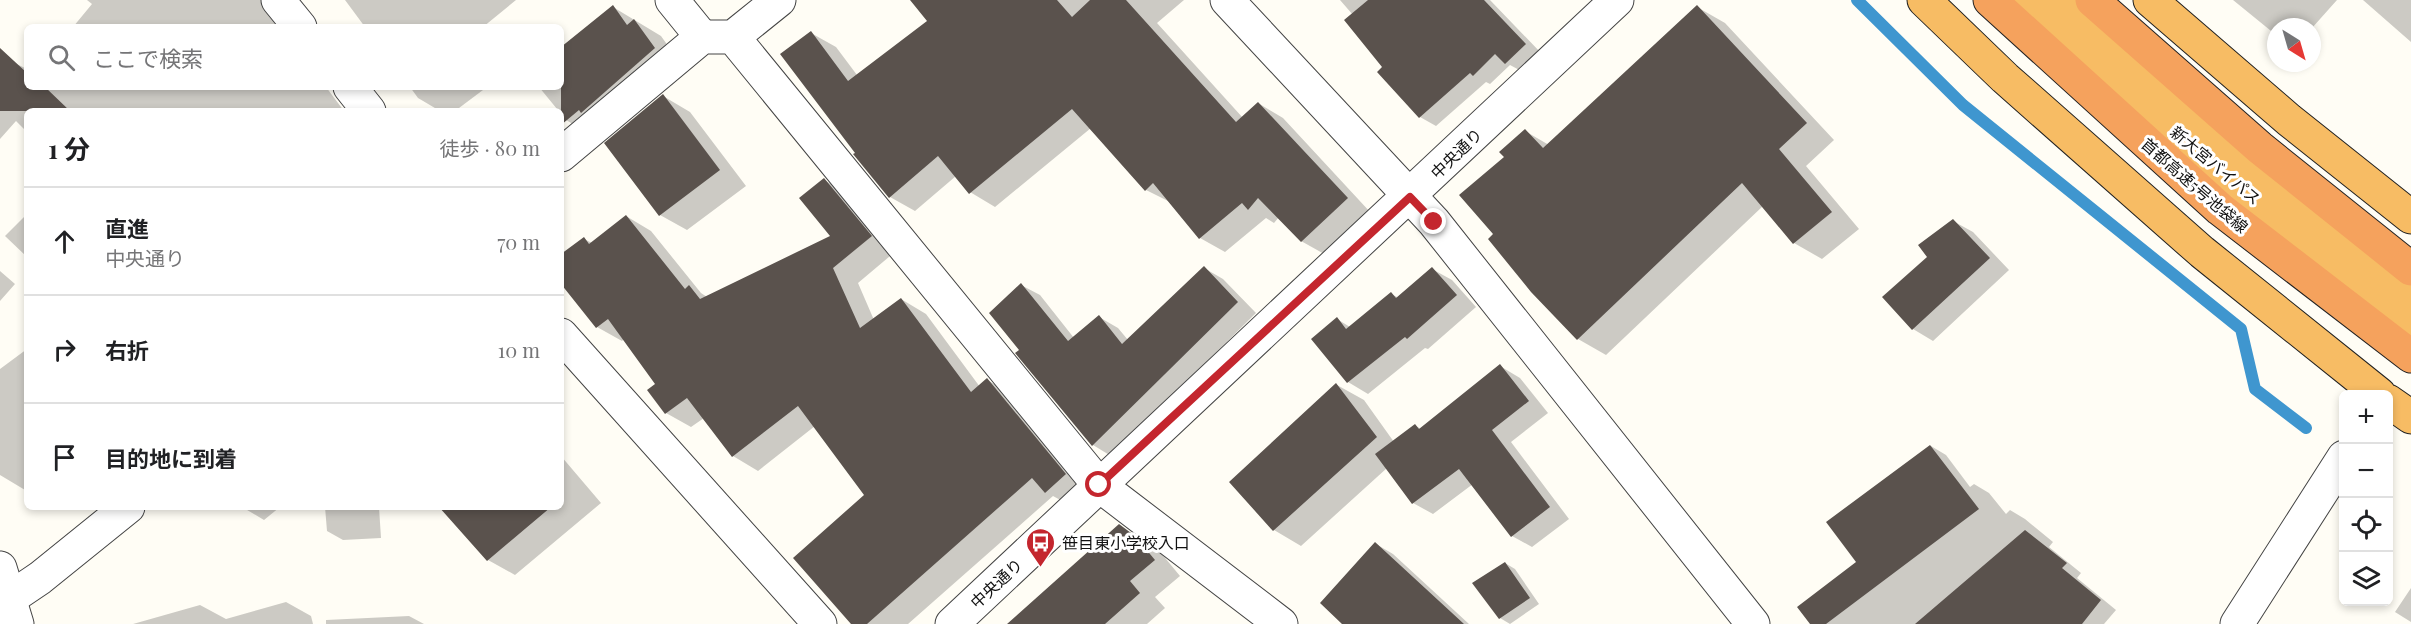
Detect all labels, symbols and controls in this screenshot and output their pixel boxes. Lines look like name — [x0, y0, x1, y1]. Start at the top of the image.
north arrow — [2267, 18, 2321, 72]
search box — [24, 24, 564, 90]
icon: search — [45, 41, 78, 74]
text: ここで検索 — [93, 43, 203, 73]
street label: 新大宮バイパス — [2166, 121, 2266, 209]
street label: 中央通り — [1426, 123, 1486, 183]
text: 1 分 — [48, 131, 90, 166]
street label: 首都高速5号池袋線 — [2137, 133, 2253, 237]
text: 徒歩 · 80 m — [440, 134, 540, 161]
route end — [1420, 208, 1446, 234]
text: 直進 — [105, 213, 149, 243]
icon: ahead — [48, 225, 81, 258]
text: 70 m — [497, 228, 540, 255]
text: 中央通り — [105, 244, 185, 271]
icon: right — [48, 333, 81, 366]
text: 右折 — [105, 335, 149, 365]
text: 10 m — [498, 336, 540, 363]
map controls — [2339, 390, 2393, 606]
button: + — [2339, 390, 2393, 444]
icon: arrive — [48, 441, 81, 474]
text: 目的地に到着 — [105, 443, 237, 473]
button: − — [2339, 444, 2393, 498]
route start — [1085, 471, 1111, 497]
button: locate — [2339, 498, 2393, 552]
bus stop icon: 笹目東小学校入口 — [1025, 526, 1057, 568]
place label: 笹目東小学校入口 — [1062, 532, 1190, 553]
button: layers — [2339, 552, 2393, 606]
street label: 中央通り — [965, 553, 1027, 613]

